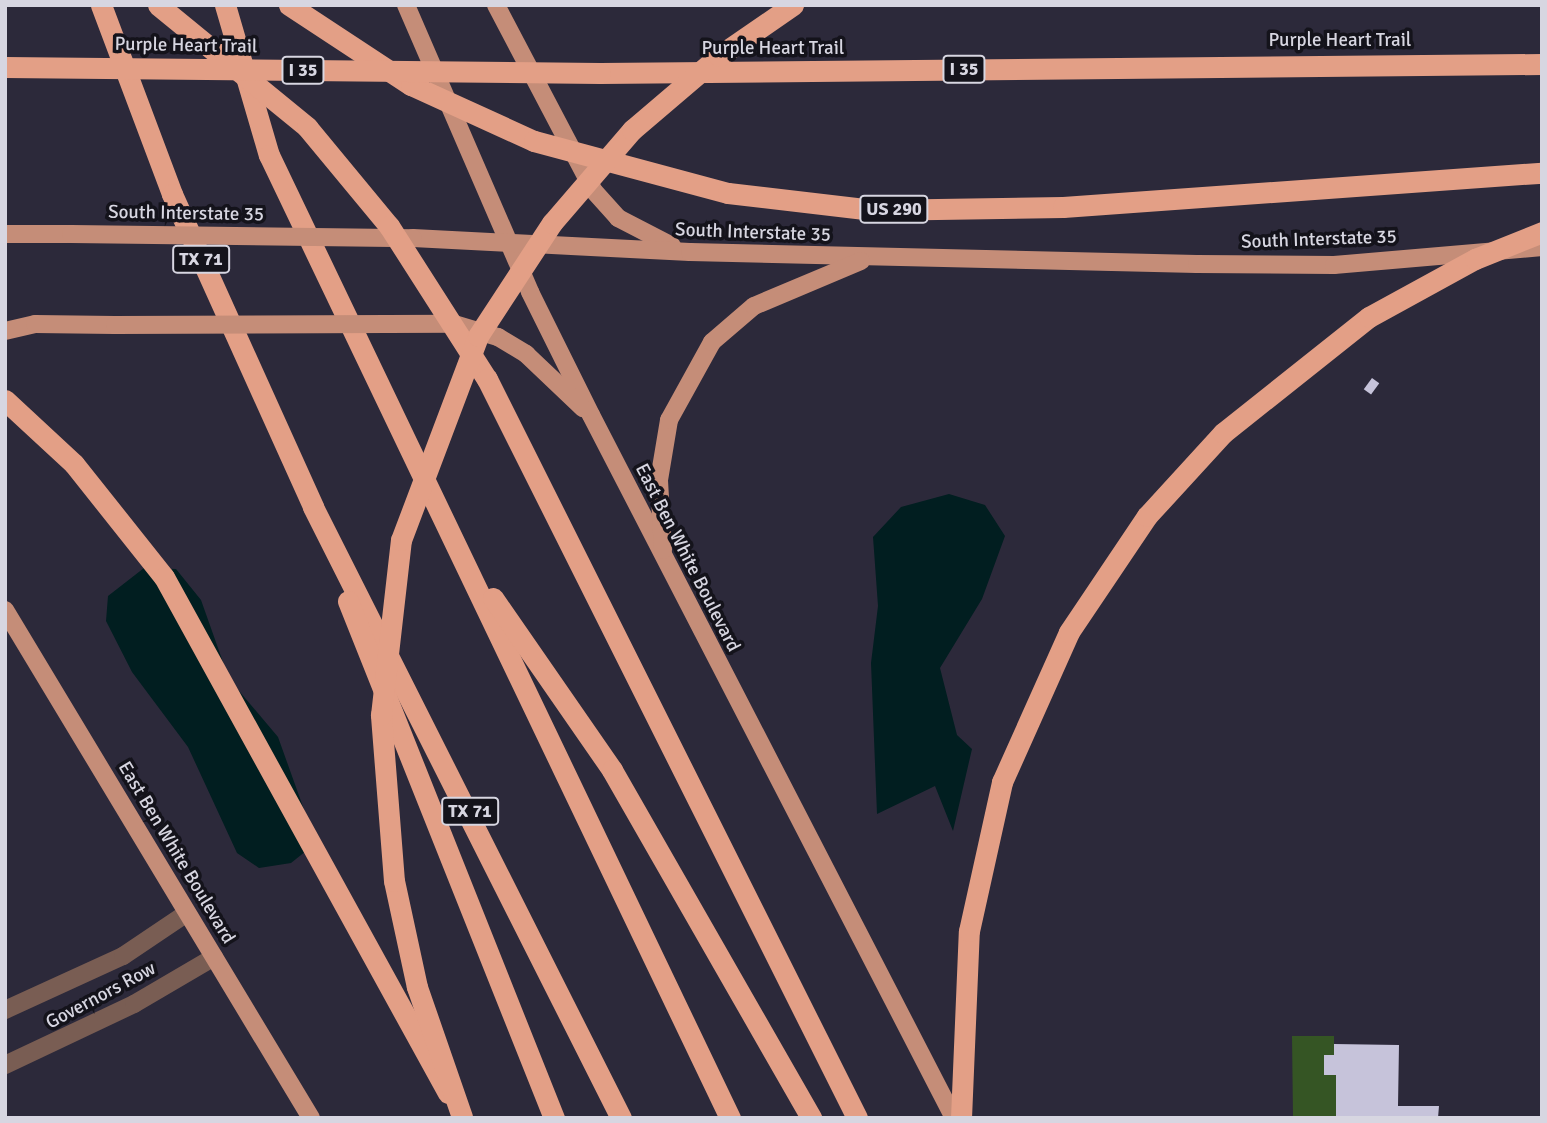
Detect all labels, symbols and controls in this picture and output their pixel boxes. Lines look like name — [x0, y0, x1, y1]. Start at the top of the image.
street label: Purple Heart Trail — [1269, 30, 1411, 52]
street label: Purple Heart Trail — [114, 33, 258, 59]
street label: Purple Heart Trail — [702, 38, 844, 60]
road number: I 35 — [941, 55, 987, 84]
road number: I 35 — [280, 56, 326, 84]
road number: US 290 — [859, 194, 929, 224]
street label: South Interstate 35 — [108, 201, 264, 227]
street label: South Interstate 35 — [675, 219, 831, 247]
street label: South Interstate 35 — [1241, 226, 1397, 254]
road number: TX 71 — [171, 244, 231, 274]
street label: East Ben White Boulevard — [630, 460, 744, 656]
street label: East Ben White Boulevard — [113, 758, 239, 948]
road number: TX 71 — [440, 796, 500, 826]
street label: Governors Row — [42, 958, 160, 1034]

